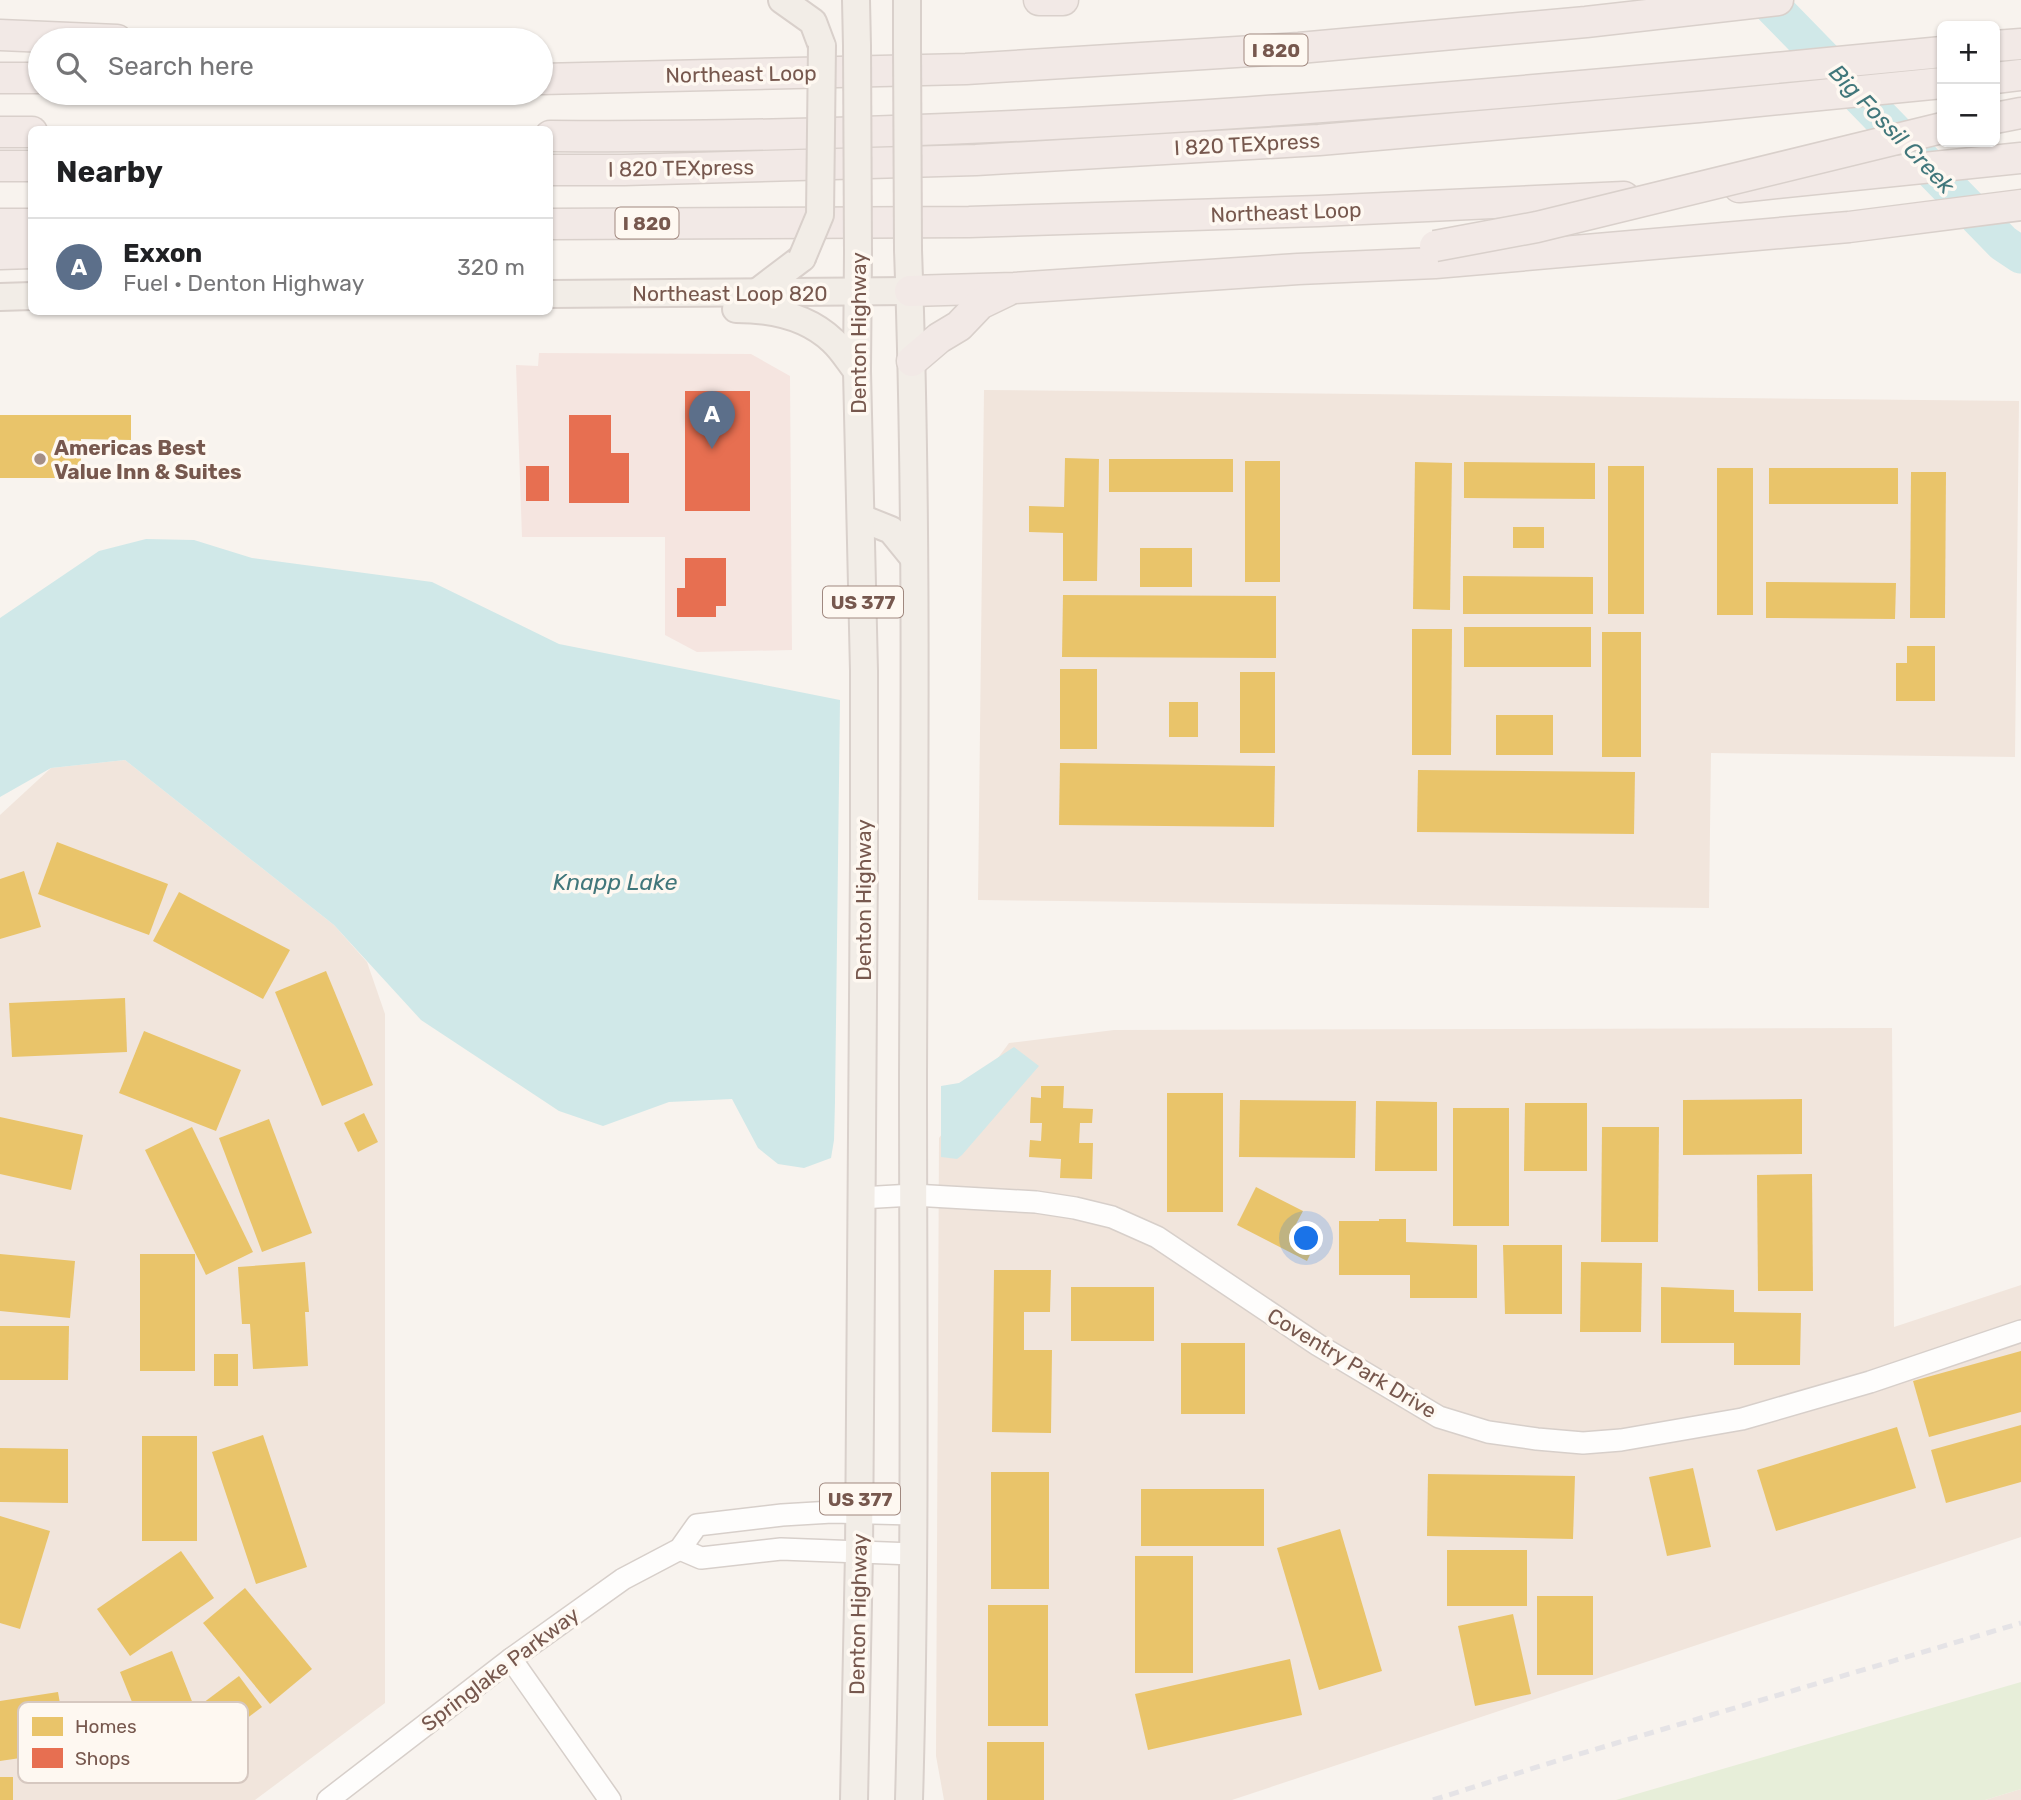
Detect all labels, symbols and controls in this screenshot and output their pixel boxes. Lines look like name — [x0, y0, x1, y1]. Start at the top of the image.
map controls — [1937, 21, 2000, 147]
button: + — [1937, 21, 2000, 84]
search box — [28, 28, 553, 105]
road number: I 820 — [1244, 34, 1308, 66]
icon: search — [52, 48, 90, 86]
text: Search here — [108, 51, 254, 82]
water label: Big Fossil Creek — [1823, 59, 1961, 200]
street label: Northeast Loop — [665, 60, 817, 88]
button: − — [1937, 84, 2000, 147]
street label: I 820 TEXpress — [1173, 128, 1321, 160]
text: Nearby — [56, 154, 163, 190]
street label: I 820 TEXpress — [608, 154, 754, 182]
street label: Northeast Loop — [1210, 197, 1362, 227]
road number: I 820 — [616, 208, 678, 238]
text: Exxon — [123, 238, 202, 269]
street label: Denton Highway — [846, 252, 871, 414]
text: A — [71, 253, 87, 281]
text: 320 m — [457, 253, 525, 281]
text: Fuel · Denton Highway — [123, 269, 364, 297]
street label: Northeast Loop 820 — [632, 281, 828, 306]
pin: A — [689, 391, 735, 449]
place label: Americas Best Value Inn & Suites — [54, 435, 242, 484]
marker: Americas Best Value Inn & Suites — [32, 451, 48, 467]
road number: US 377 — [823, 586, 903, 618]
street label: Denton Highway — [851, 819, 876, 981]
water label: Knapp Lake — [553, 868, 677, 896]
your location — [1289, 1221, 1323, 1255]
street label: Coventry Park Drive — [1263, 1303, 1441, 1423]
road number: US 377 — [820, 1484, 900, 1514]
street label: Denton Highway — [844, 1533, 872, 1695]
street label: Springlake Parkway — [416, 1601, 584, 1736]
legend — [18, 1702, 248, 1783]
text: Homes — [75, 1715, 137, 1738]
text: Shops — [75, 1747, 130, 1770]

